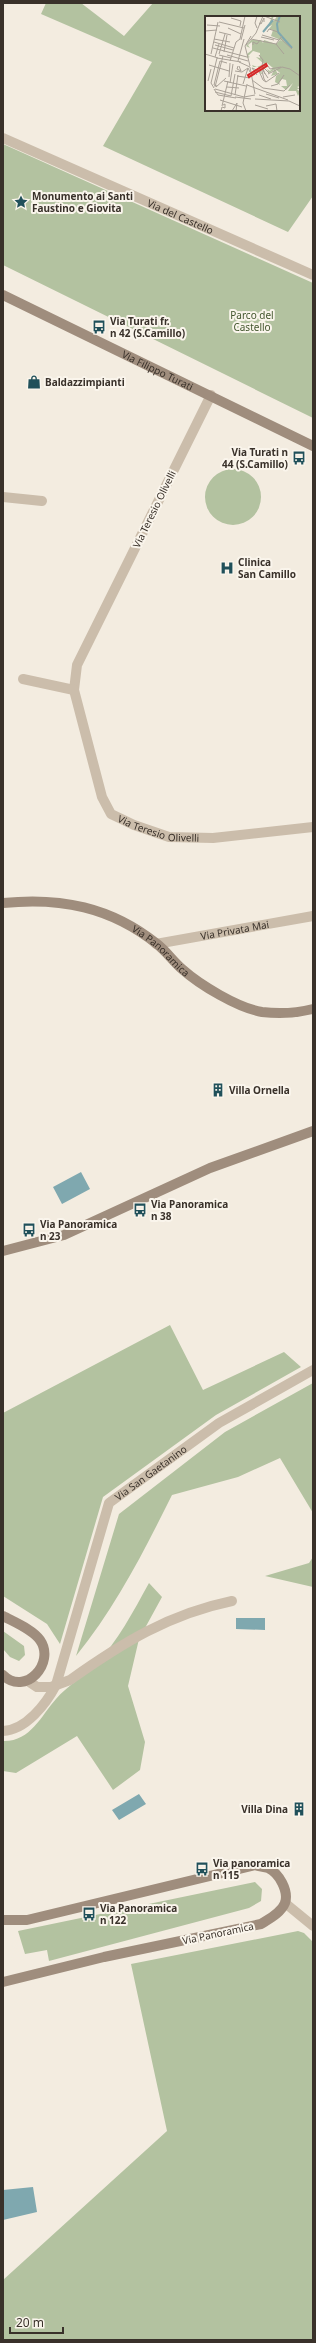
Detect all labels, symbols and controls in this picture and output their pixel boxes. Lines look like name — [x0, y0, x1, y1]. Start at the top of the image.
inset map — [205, 16, 300, 111]
place label: Monumento ai Santi Faustino e Giovita — [32, 189, 133, 215]
place icon: Monumento ai Santi Faustino e Giovita — [13, 194, 29, 210]
street label: Via del Castello — [145, 196, 216, 237]
park label: Parco del Castello — [230, 308, 274, 334]
place label: Via Turati fr. n 42 (S.Camillo) — [110, 314, 185, 340]
bus stop icon: Via Turati fr. n 42 (S.Camillo) — [91, 319, 107, 335]
street label: Via Filippo Turati — [120, 347, 196, 394]
shop icon: Baldazzimpianti — [26, 374, 42, 390]
place label: Baldazzimpianti — [45, 375, 125, 389]
place label: Via Turati n 44 (S.Camillo) — [222, 445, 288, 471]
bus stop icon: Via Turati n 44 (S.Camillo) — [291, 450, 307, 466]
street label: Via Teresio Olivelli — [129, 468, 179, 550]
place label: Clinica San Camillo — [238, 555, 296, 581]
hospital icon: Clinica San Camillo — [219, 560, 235, 576]
street label: Via Teresio Olivelli — [115, 811, 199, 845]
street label: Via Privata Mai — [199, 917, 270, 943]
street label: Via Panoramica — [129, 921, 193, 980]
building icon: Villa Ornella — [210, 1082, 226, 1098]
place label: Villa Ornella — [229, 1083, 290, 1097]
place label: Via Panoramica n 38 — [151, 1197, 228, 1223]
bus stop icon: Via Panoramica n 38 — [132, 1202, 148, 1218]
place label: Via Panoramica n 23 — [40, 1217, 117, 1243]
bus stop icon: Via Panoramica n 23 — [21, 1222, 37, 1238]
street label: Via San Gaetanino — [112, 1442, 189, 1504]
building icon: Villa Dina — [291, 1801, 307, 1817]
place label: Villa Dina — [241, 1802, 288, 1816]
place label: Via panoramica n 115 — [213, 1856, 290, 1882]
bus stop icon: Via panoramica n 115 — [194, 1861, 210, 1877]
place label: Via Panoramica n 122 — [100, 1901, 177, 1927]
bus stop icon: Via Panoramica n 122 — [81, 1906, 97, 1922]
street label: Via Panoramica — [181, 1919, 255, 1947]
scale bar — [10, 2309, 63, 2335]
text: 20 m — [16, 2314, 44, 2331]

